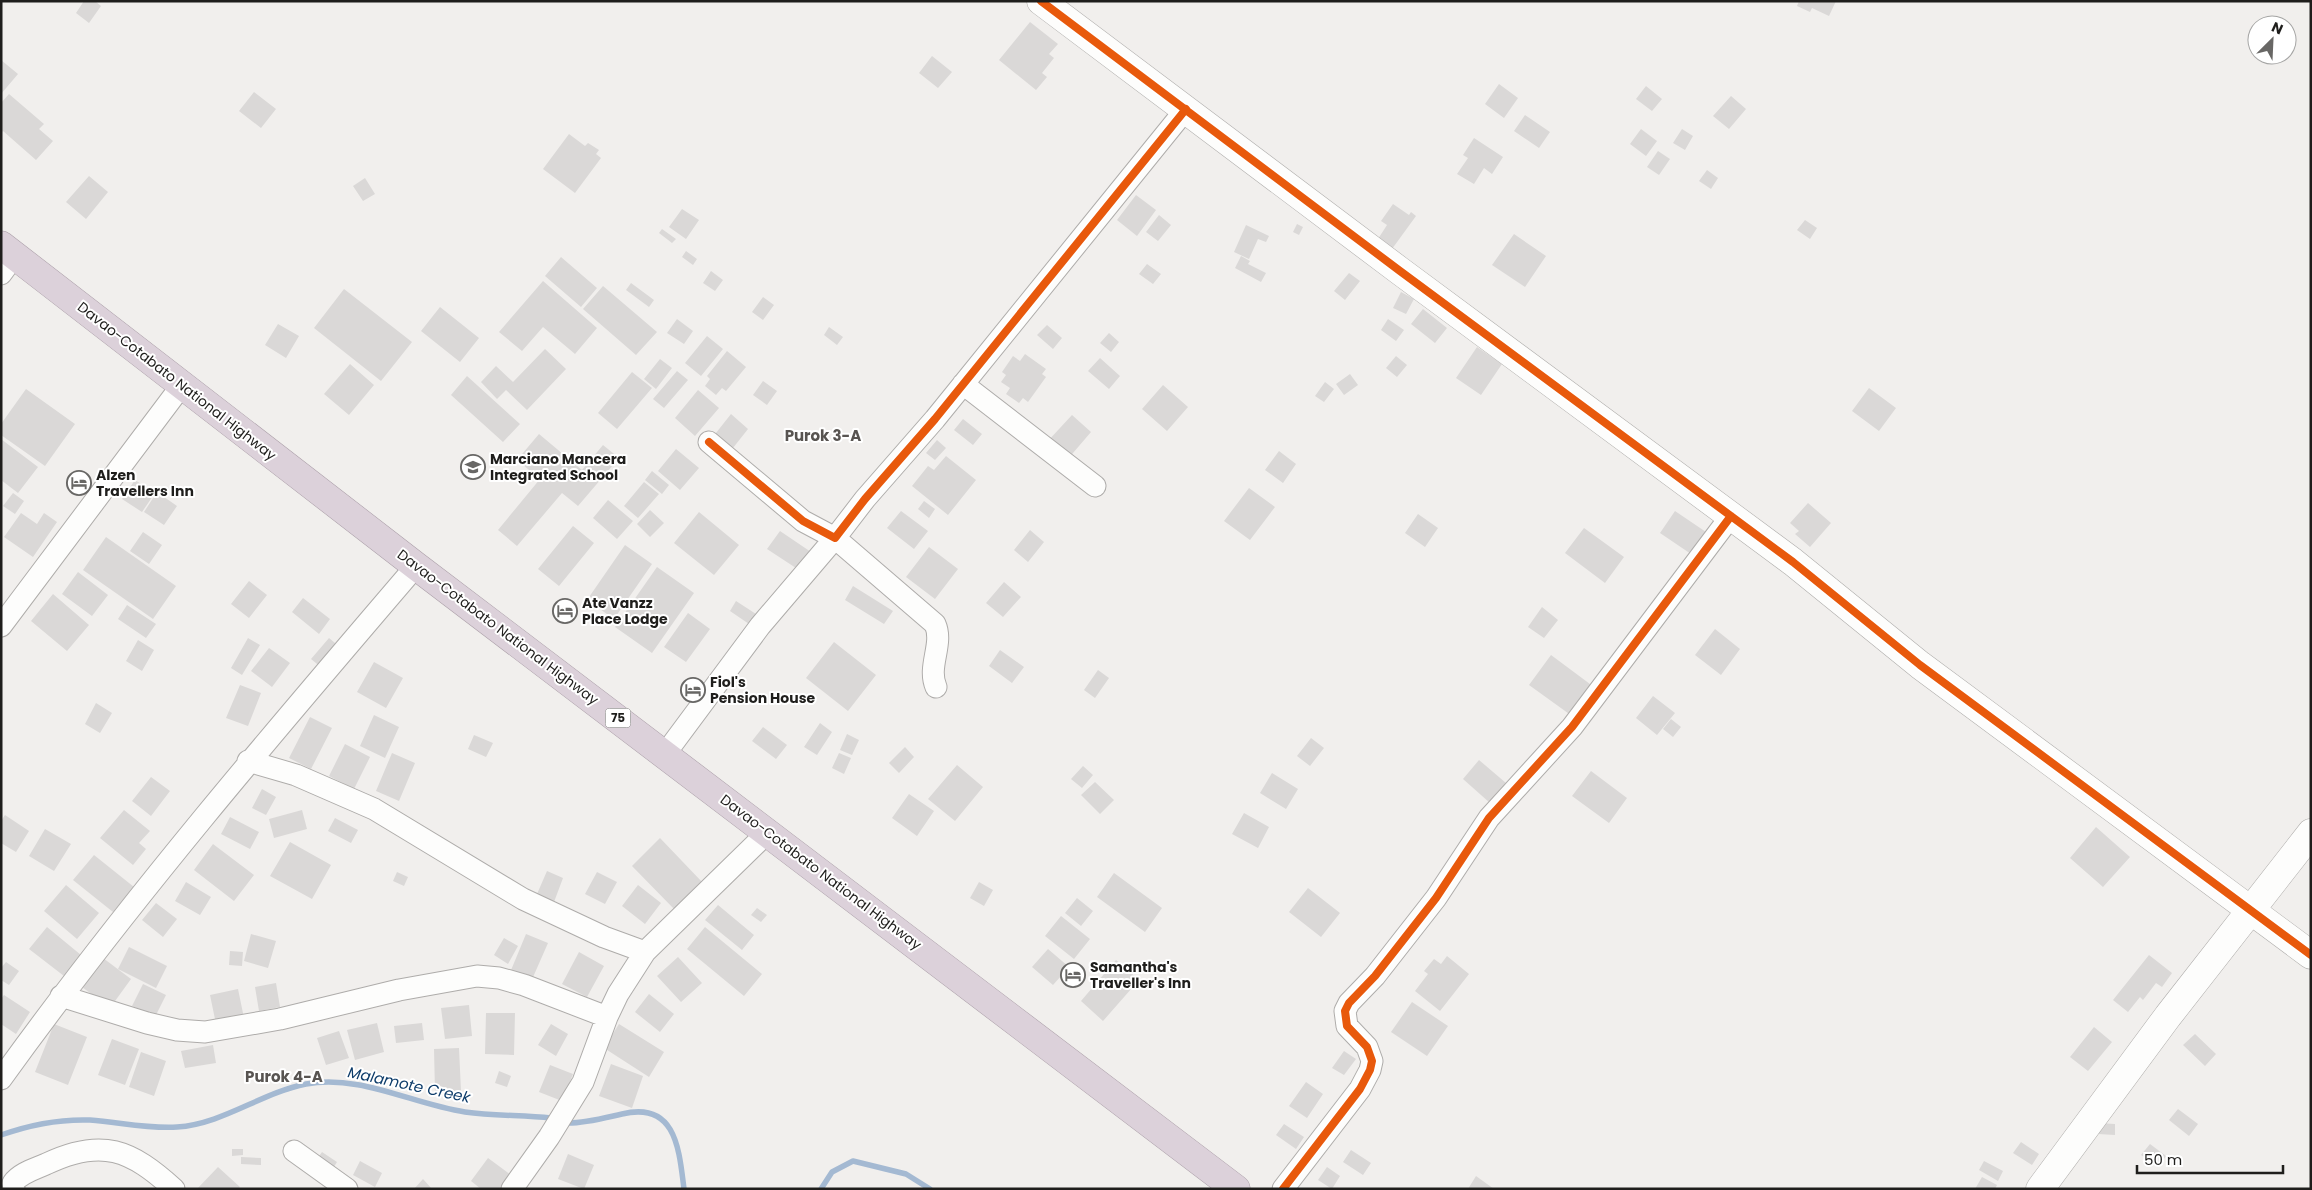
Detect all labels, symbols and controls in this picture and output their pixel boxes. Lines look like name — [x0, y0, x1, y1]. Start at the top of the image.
north arrow — [2247, 15, 2297, 65]
text: N — [2268, 17, 2286, 39]
street label: Davao-Cotabato National Highway — [73, 297, 281, 465]
district label: Purok 3-A — [785, 425, 861, 446]
place label: Marciano Mancera Integrated School — [490, 449, 626, 485]
school or university icon: Marciano Mancera Integrated School — [460, 454, 486, 480]
place label: Alzen Travellers Inn — [96, 465, 194, 501]
hotel icon: Alzen Travellers Inn — [66, 470, 92, 496]
street label: Davao-Cotabato National Highway — [393, 545, 603, 709]
place label: Ate Vanzz Place Lodge — [582, 593, 668, 629]
hotel icon: Ate Vanzz Place Lodge — [552, 598, 578, 624]
place label: Fiol's Pension House — [710, 672, 815, 708]
hotel icon: Fiol's Pension House — [680, 677, 706, 703]
road number: 75 — [606, 708, 630, 728]
street label: Davao-Cotabato National Highway — [716, 790, 926, 954]
place label: Samantha's Traveller's Inn — [1090, 957, 1191, 993]
hotel icon: Samantha's Traveller's Inn — [1060, 962, 1086, 988]
water label: Malamote Creek — [346, 1061, 474, 1108]
district label: Purok 4-A — [245, 1066, 323, 1087]
scale bar — [2137, 1142, 2283, 1174]
text: 50 m — [2144, 1149, 2182, 1170]

